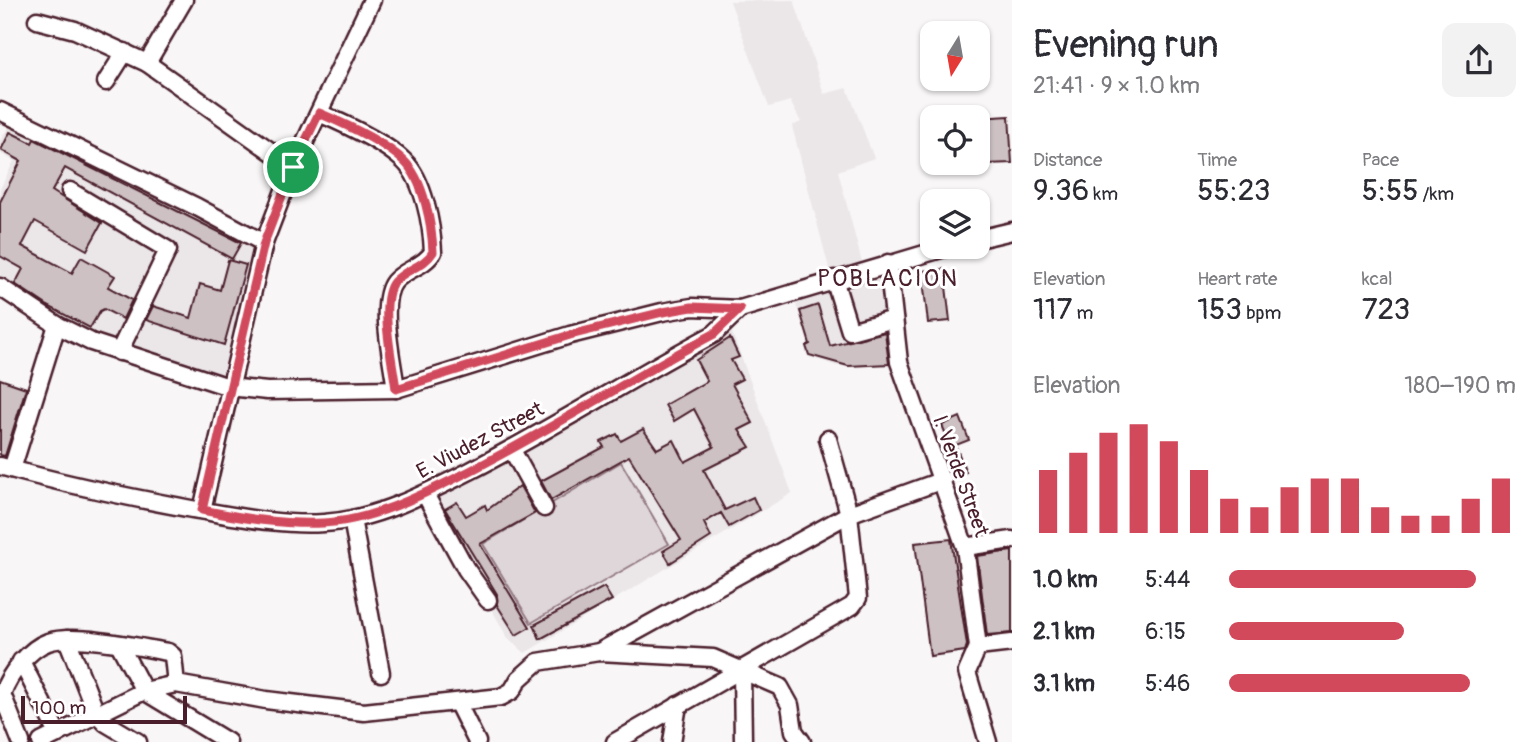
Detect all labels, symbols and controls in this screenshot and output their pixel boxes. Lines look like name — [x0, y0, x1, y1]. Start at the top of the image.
north arrow — [920, 21, 990, 91]
map controls — [920, 21, 990, 259]
text: Evening run — [1033, 21, 1219, 69]
button: share — [1442, 23, 1516, 97]
text: 21:41 · 9 × 1.0 km — [1033, 71, 1200, 100]
button: locate — [920, 105, 990, 175]
pin — [263, 137, 323, 197]
icon: arrive — [274, 148, 312, 186]
text: Distance — [1033, 148, 1102, 172]
text: Time — [1197, 148, 1237, 172]
text: Pace — [1362, 148, 1399, 172]
text: 9.36 — [1033, 172, 1089, 209]
text: 55:23 — [1197, 172, 1270, 209]
text: 5:55 — [1362, 172, 1418, 209]
text: km — [1089, 182, 1118, 206]
text: /km — [1418, 182, 1454, 206]
button: layers — [920, 189, 990, 259]
district label: POBLACION — [817, 264, 959, 293]
text: Elevation — [1033, 267, 1105, 291]
text: Heart rate — [1197, 267, 1277, 291]
text: kcal — [1362, 267, 1393, 291]
text: 117 — [1033, 291, 1072, 328]
text: 153 — [1197, 291, 1242, 328]
text: 723 — [1362, 291, 1410, 328]
text: m — [1072, 301, 1093, 325]
text: bpm — [1242, 301, 1281, 325]
text: Elevation — [1033, 371, 1121, 400]
text: 180–190 m — [1404, 371, 1516, 400]
street label: E. Viudez Street — [412, 395, 549, 485]
street label: I. Verde Street — [926, 412, 995, 541]
text: 1.0 km — [1033, 565, 1098, 594]
text: 5:44 — [1145, 565, 1190, 594]
text: 2.1 km — [1033, 617, 1095, 646]
text: 6:15 — [1145, 617, 1186, 646]
text: 3.1 km — [1033, 669, 1095, 698]
text: 5:46 — [1145, 669, 1190, 698]
scale bar — [21, 693, 187, 725]
text: 100 m — [32, 696, 86, 720]

